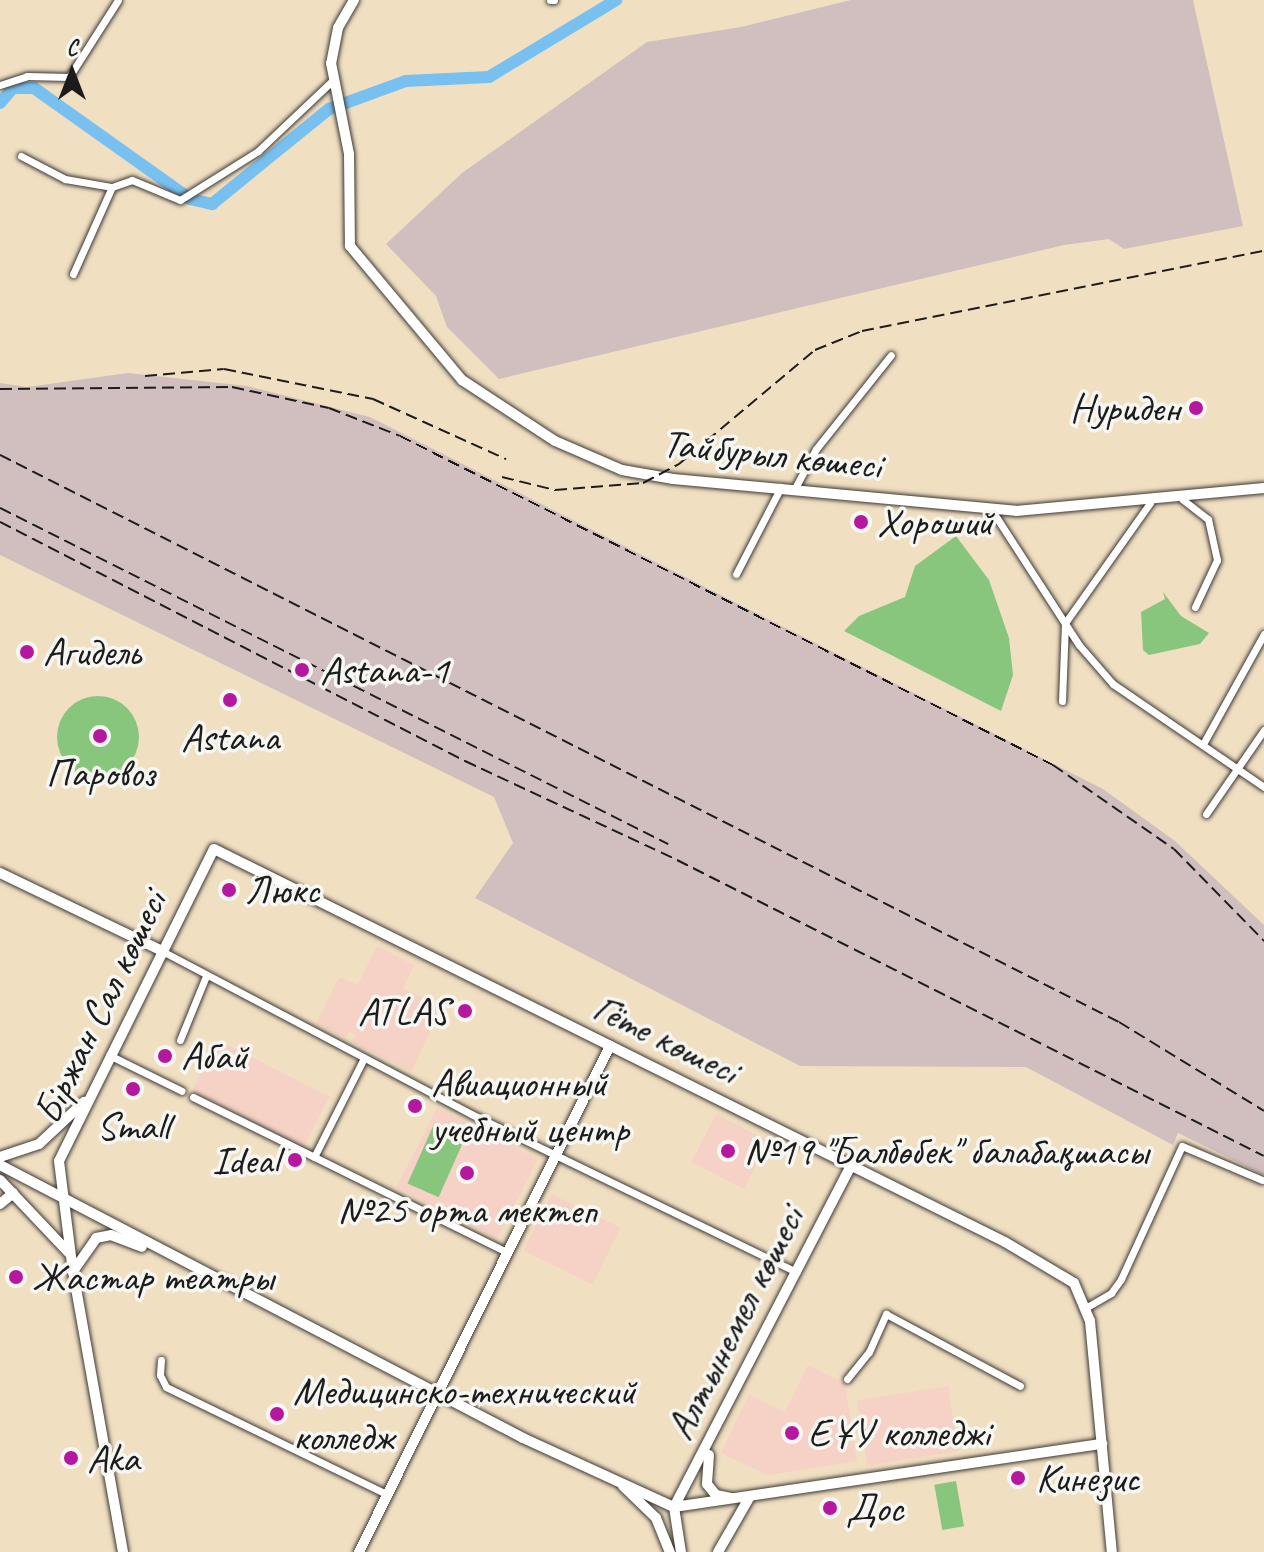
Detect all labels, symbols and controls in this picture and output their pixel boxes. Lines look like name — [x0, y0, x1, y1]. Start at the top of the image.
north arrow — [32, 32, 112, 112]
text: С — [67, 34, 77, 62]
place label: Нуриден — [1070, 384, 1180, 432]
marker: Нуриден — [1187, 399, 1205, 417]
street label: Тайбурыл көшесі — [660, 419, 884, 489]
place label: Хороший — [877, 498, 993, 546]
marker: Хороший — [852, 513, 870, 531]
place label: Агидель — [43, 628, 141, 676]
marker: Агидель — [18, 643, 36, 661]
place label: Astana-1 — [320, 646, 449, 694]
marker: Astana-1 — [291, 659, 313, 681]
marker: Astana — [221, 691, 239, 709]
place label: Astana — [181, 713, 279, 761]
marker: Паровоз — [91, 727, 109, 745]
place label: Паровоз — [46, 749, 154, 797]
place label: Люкс — [245, 866, 319, 914]
street label: Біржан Сал көшесі — [22, 881, 178, 1133]
marker: Люкс — [220, 881, 238, 899]
street label: Гёте көшесі — [585, 983, 747, 1095]
place label: ATLAS — [358, 987, 449, 1035]
marker: ATLAS — [456, 1002, 474, 1020]
place label: Абай — [181, 1032, 248, 1080]
marker: Абай — [156, 1047, 174, 1065]
place label: Авиационный учебный центр — [431, 1059, 629, 1153]
marker: Small — [124, 1080, 142, 1098]
marker: Авиационный учебный центр — [406, 1097, 424, 1115]
place label: Small — [97, 1102, 169, 1150]
place label: №19 "Балбөбек" балабақшасы — [744, 1127, 1148, 1175]
place label: Ideal — [212, 1136, 279, 1184]
marker: №19 "Балбөбек" балабақшасы — [719, 1142, 737, 1160]
marker: Ideal — [286, 1151, 304, 1169]
marker: №25 орта мектеп — [458, 1164, 476, 1182]
place label: №25 орта мектеп — [338, 1186, 596, 1234]
street label: Алтынемел көшесі — [656, 1198, 814, 1448]
place label: Жастар театры — [32, 1253, 272, 1301]
marker: Жастар театры — [7, 1268, 25, 1286]
place label: Медицинско-технический колледж — [293, 1367, 636, 1461]
marker: Медицинско-технический колледж — [268, 1405, 286, 1423]
place label: ЕҰУ колледжі — [808, 1409, 990, 1457]
marker: ЕҰУ колледжі — [783, 1424, 801, 1442]
place label: Aka — [87, 1434, 139, 1482]
marker: Aka — [62, 1449, 80, 1467]
place label: Кинезис — [1036, 1454, 1139, 1502]
marker: Кинезис — [1007, 1467, 1029, 1489]
place label: Дос — [846, 1484, 903, 1532]
marker: Дос — [821, 1499, 839, 1517]

